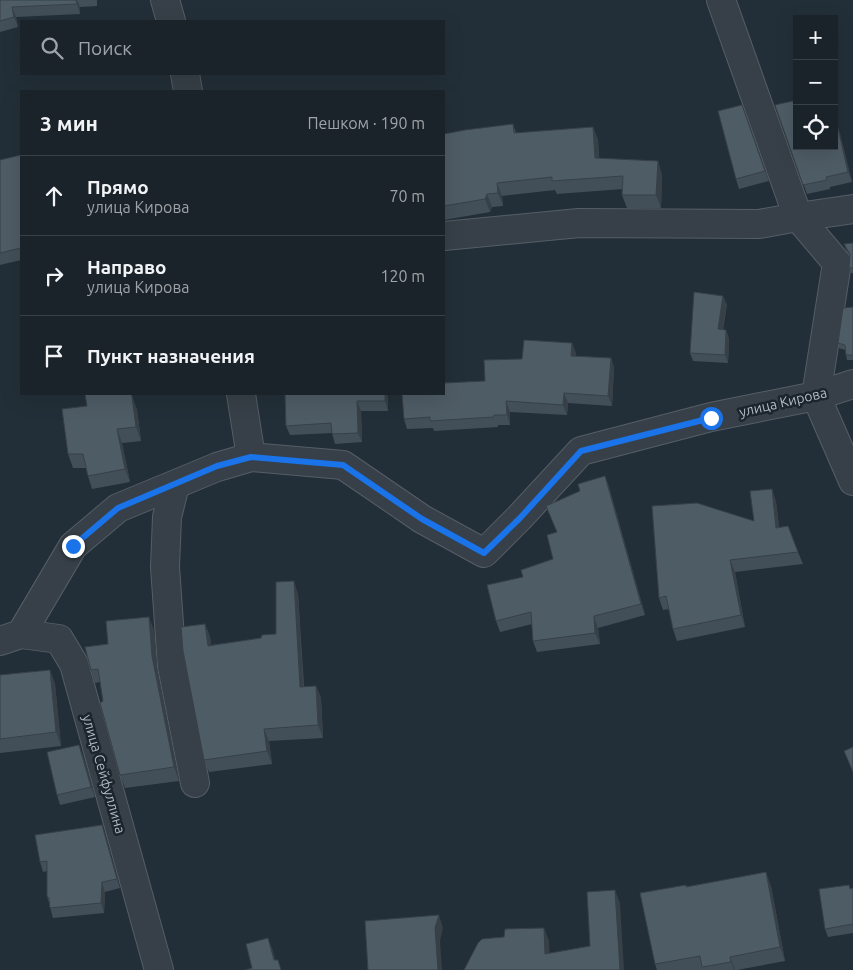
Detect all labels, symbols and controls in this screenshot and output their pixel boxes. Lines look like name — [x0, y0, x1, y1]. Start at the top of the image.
map controls — [793, 15, 838, 150]
button: + — [793, 15, 838, 60]
search box — [20, 20, 445, 75]
icon: search — [38, 34, 66, 62]
text: Поиск — [78, 37, 132, 59]
button: − — [793, 60, 838, 105]
button: locate — [793, 105, 838, 150]
text: 3 мин — [40, 111, 98, 135]
text: Пешком · 190 m — [307, 114, 425, 132]
text: Прямо — [87, 176, 149, 198]
icon: ahead — [40, 182, 68, 210]
text: 70 m — [389, 187, 425, 205]
text: улица Кирова — [87, 198, 189, 216]
text: Направо — [87, 256, 167, 278]
icon: right — [40, 262, 68, 290]
text: 120 m — [380, 267, 425, 285]
text: улица Кирова — [87, 278, 189, 296]
icon: arrive — [40, 342, 68, 370]
text: Пункт назначения — [87, 345, 255, 367]
street label: улица Кирова — [738, 384, 828, 420]
route start — [700, 407, 723, 430]
route end — [62, 535, 85, 558]
street label: улица Сейфуллина — [79, 713, 129, 835]

